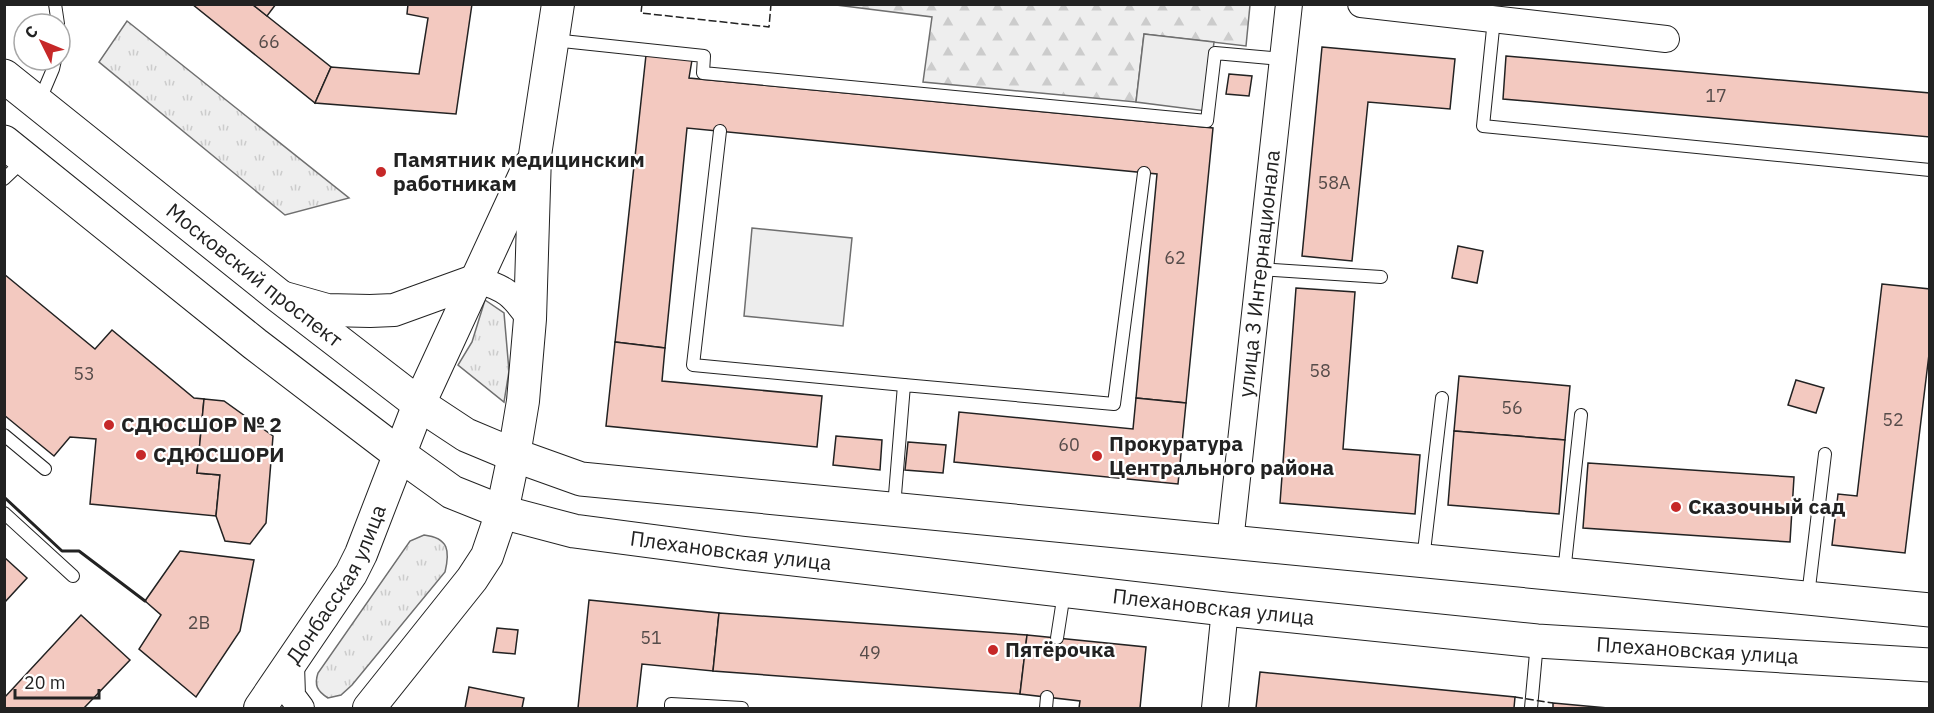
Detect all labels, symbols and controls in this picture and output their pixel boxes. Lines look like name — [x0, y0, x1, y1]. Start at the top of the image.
north arrow — [12, 12, 72, 72]
text: С — [20, 21, 42, 42]
house number: 66 — [258, 30, 280, 53]
house number: 17 — [1705, 84, 1727, 107]
place label: Памятник медицинским работникам — [393, 145, 645, 197]
street label: улица 3 Интернационала — [1231, 148, 1286, 399]
marker: Памятник медицинским работникам — [374, 165, 388, 179]
house number: 58А — [1317, 171, 1351, 194]
street label: Московский проспект — [161, 196, 349, 353]
house number: 62 — [1164, 246, 1186, 269]
house number: 58 — [1309, 359, 1331, 382]
house number: 53 — [73, 362, 95, 385]
house number: 56 — [1501, 396, 1523, 419]
house number: 52 — [1882, 408, 1904, 431]
place label: СДЮСШОР № 2 — [121, 410, 282, 438]
marker: СДЮСШОР № 2 — [102, 418, 116, 432]
place label: Прокуратура Центрального района — [1109, 429, 1334, 481]
house number: 60 — [1058, 433, 1080, 456]
place label: СДЮСШОРИ — [153, 440, 284, 468]
marker: СДЮСШОРИ — [134, 448, 148, 462]
marker: Прокуратура Центрального района — [1090, 449, 1104, 463]
place label: Сказочный сад — [1688, 492, 1846, 520]
street label: Донбасская улица — [279, 500, 392, 669]
marker: Сказочный сад — [1669, 500, 1683, 514]
street label: Плехановская улица — [628, 524, 833, 576]
street label: Плехановская улица — [1111, 581, 1316, 631]
house number: 2В — [188, 611, 210, 634]
house number: 51 — [640, 626, 662, 649]
street label: Плехановская улица — [1595, 630, 1800, 670]
place label: Пятёрочка — [1005, 635, 1115, 663]
house number: 49 — [859, 641, 881, 664]
marker: Пятёрочка — [986, 643, 1000, 657]
scale bar — [15, 662, 99, 700]
text: 20 m — [24, 671, 66, 694]

